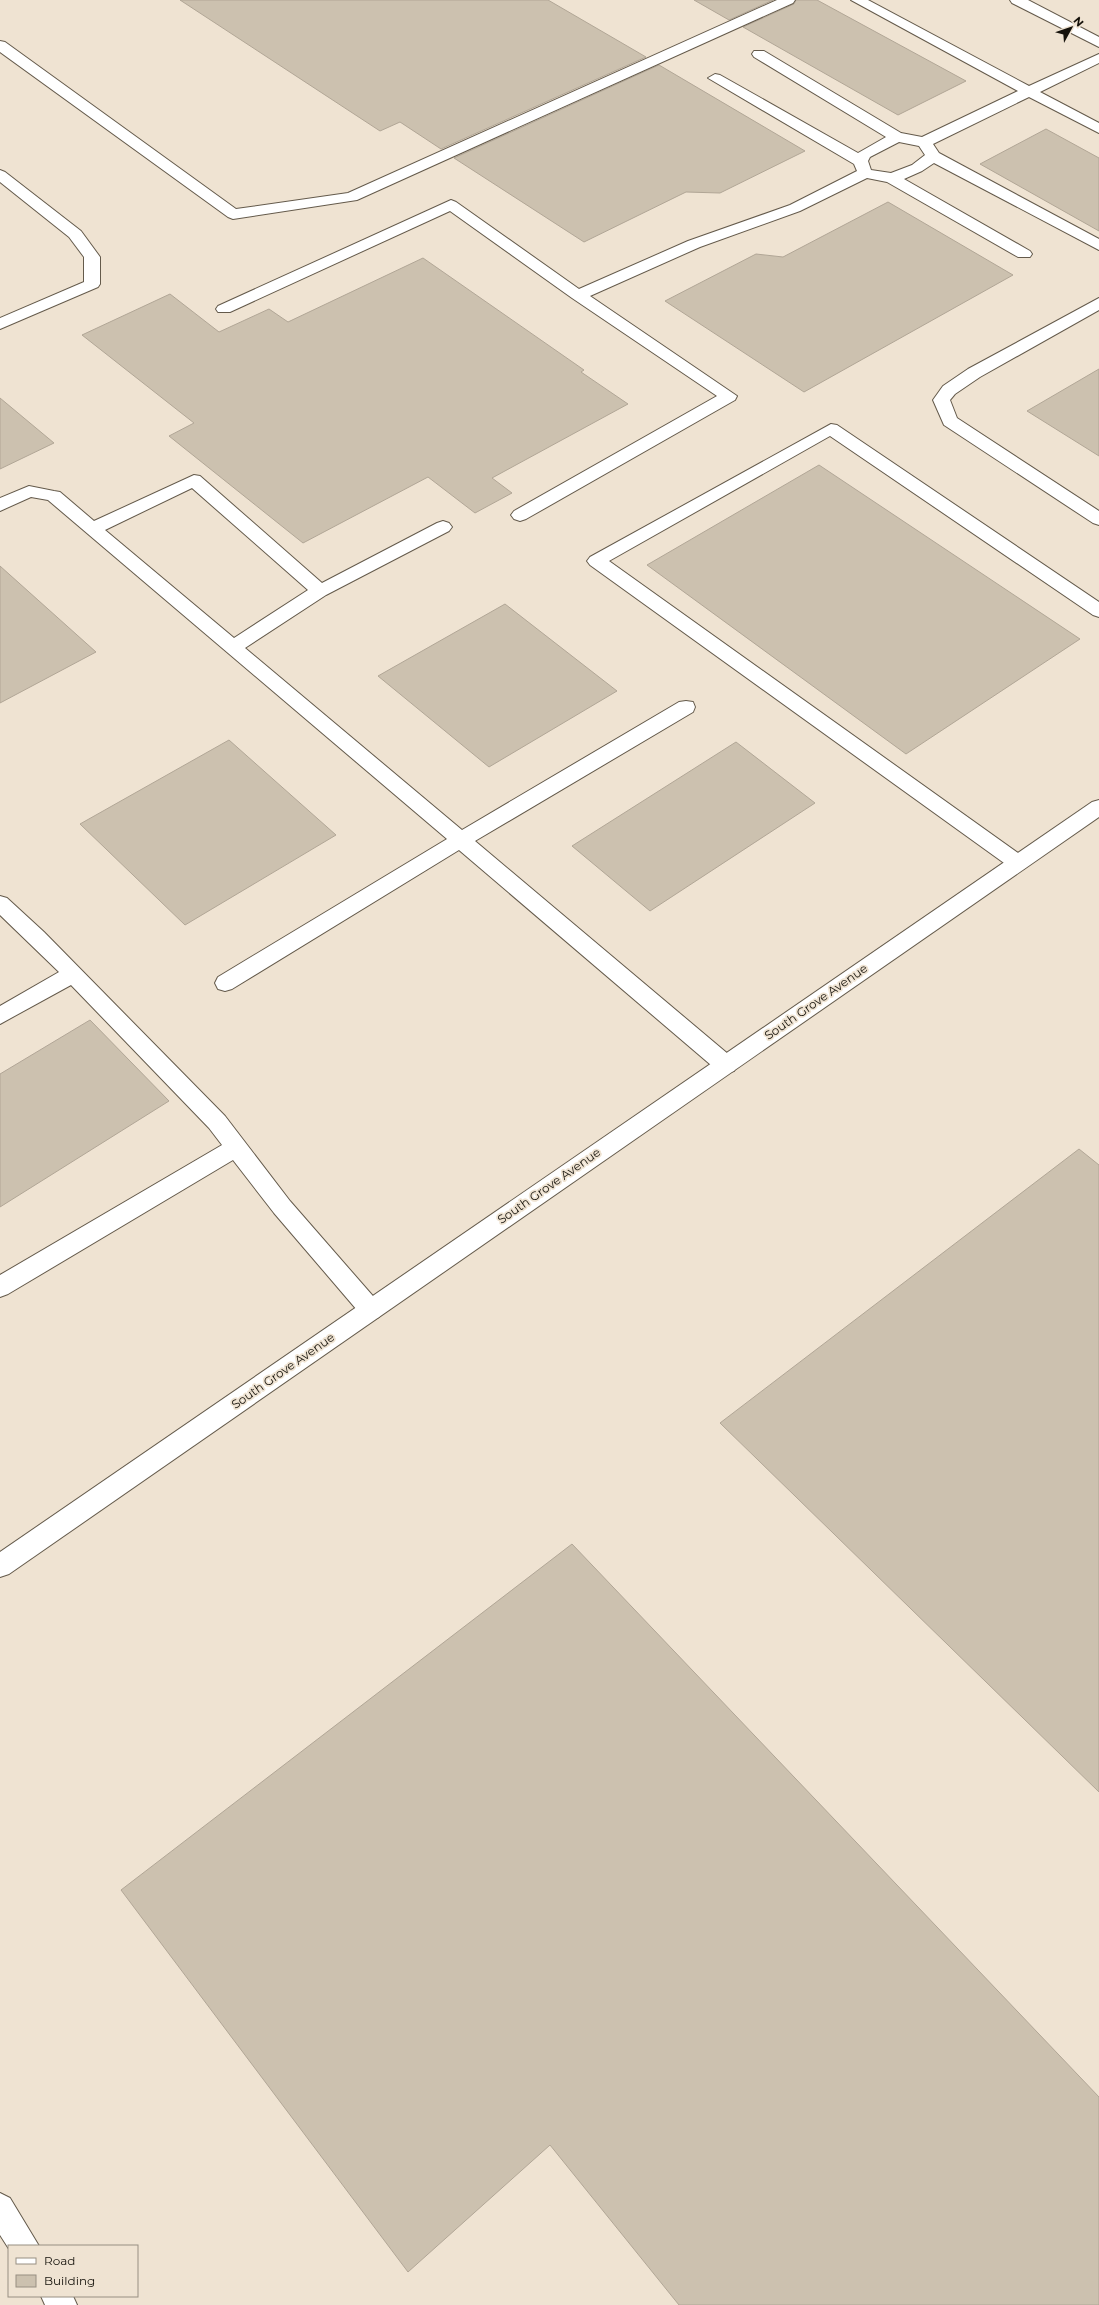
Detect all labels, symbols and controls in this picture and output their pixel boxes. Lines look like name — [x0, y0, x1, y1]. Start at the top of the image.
north arrow — [1051, 8, 1091, 48]
text: N — [1070, 14, 1087, 29]
street label: South Grove Avenue — [761, 960, 870, 1043]
street label: South Grove Avenue — [494, 1144, 603, 1227]
street label: South Grove Avenue — [228, 1329, 337, 1412]
legend — [8, 2245, 138, 2297]
text: Road — [44, 2253, 75, 2268]
text: Building — [44, 2273, 95, 2288]

